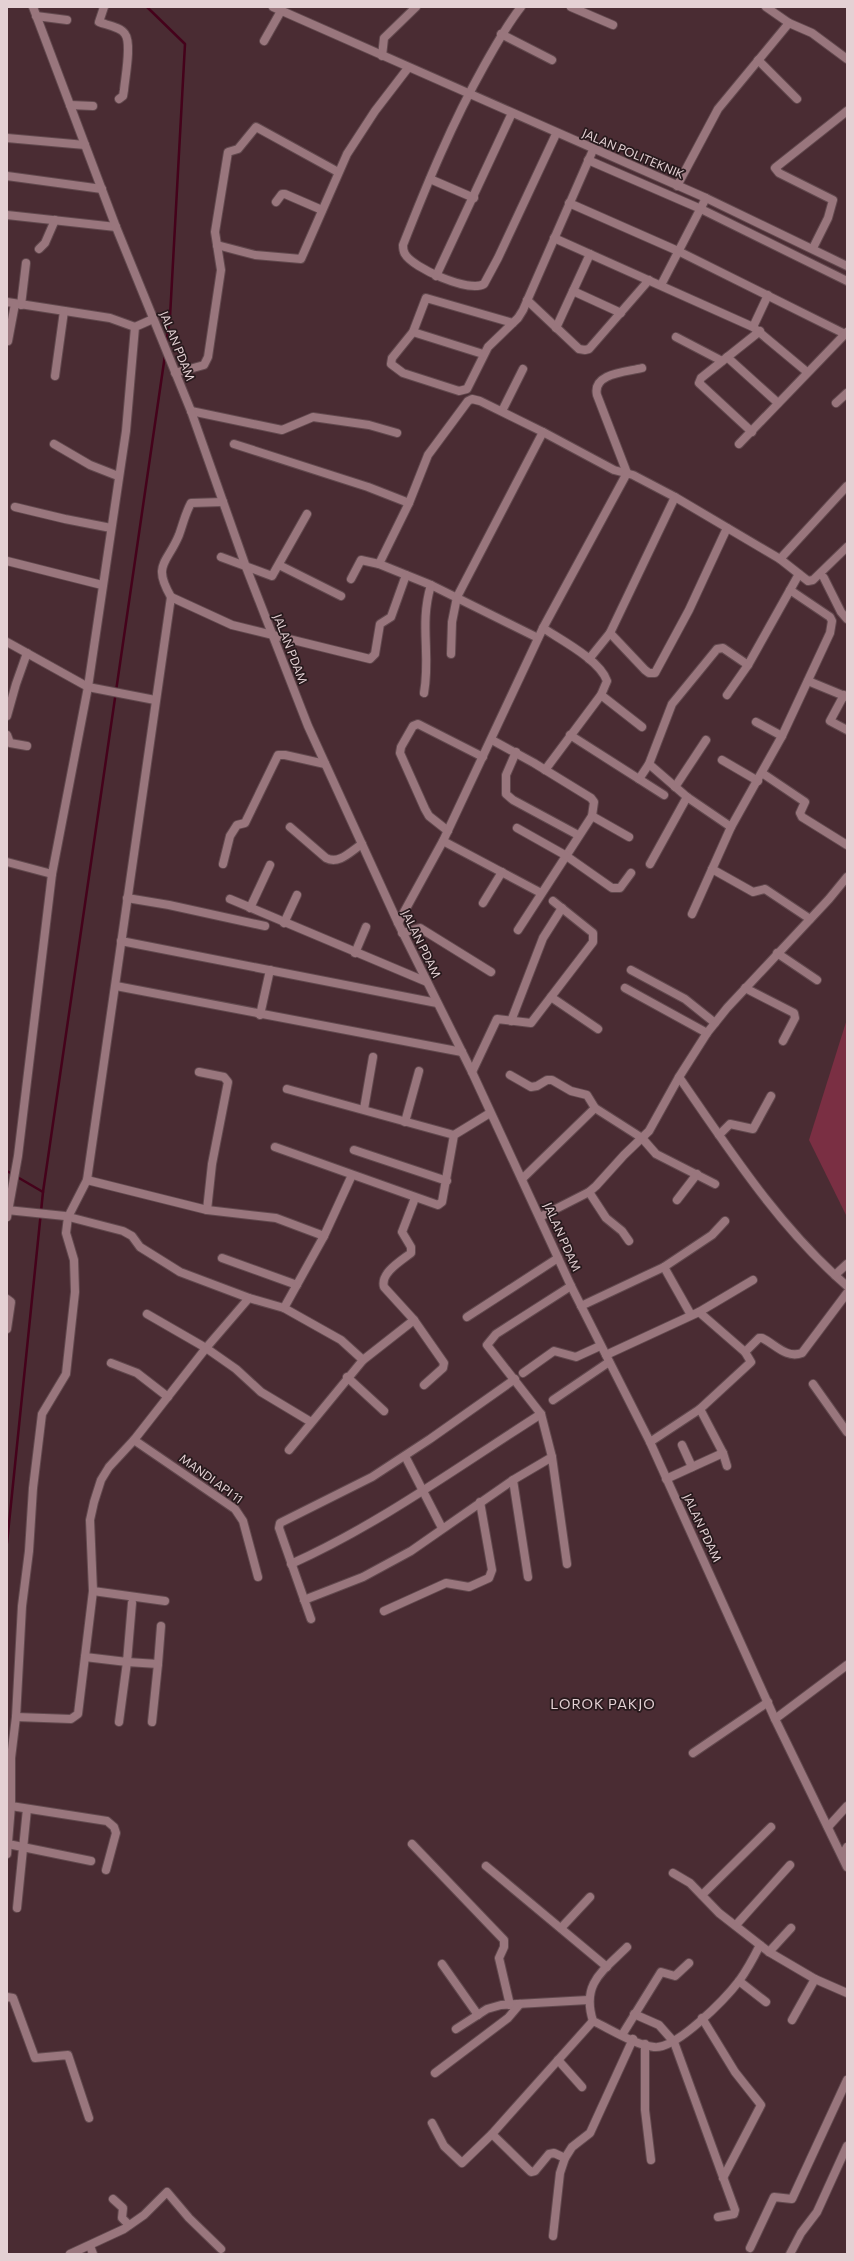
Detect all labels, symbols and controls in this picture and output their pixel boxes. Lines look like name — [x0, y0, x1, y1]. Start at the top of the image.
street label: JALAN POLITEKNIK — [580, 125, 686, 182]
street label: JALAN PDAM — [157, 309, 198, 383]
street label: JALAN PDAM — [270, 612, 311, 686]
street label: JALAN PDAM — [398, 907, 444, 980]
street label: JALAN PDAM — [541, 1200, 584, 1274]
street label: MANDI API 11 — [177, 1450, 246, 1506]
street label: JALAN PDAM — [680, 1491, 725, 1565]
district label: LOROK PAKJO — [550, 1695, 656, 1712]

